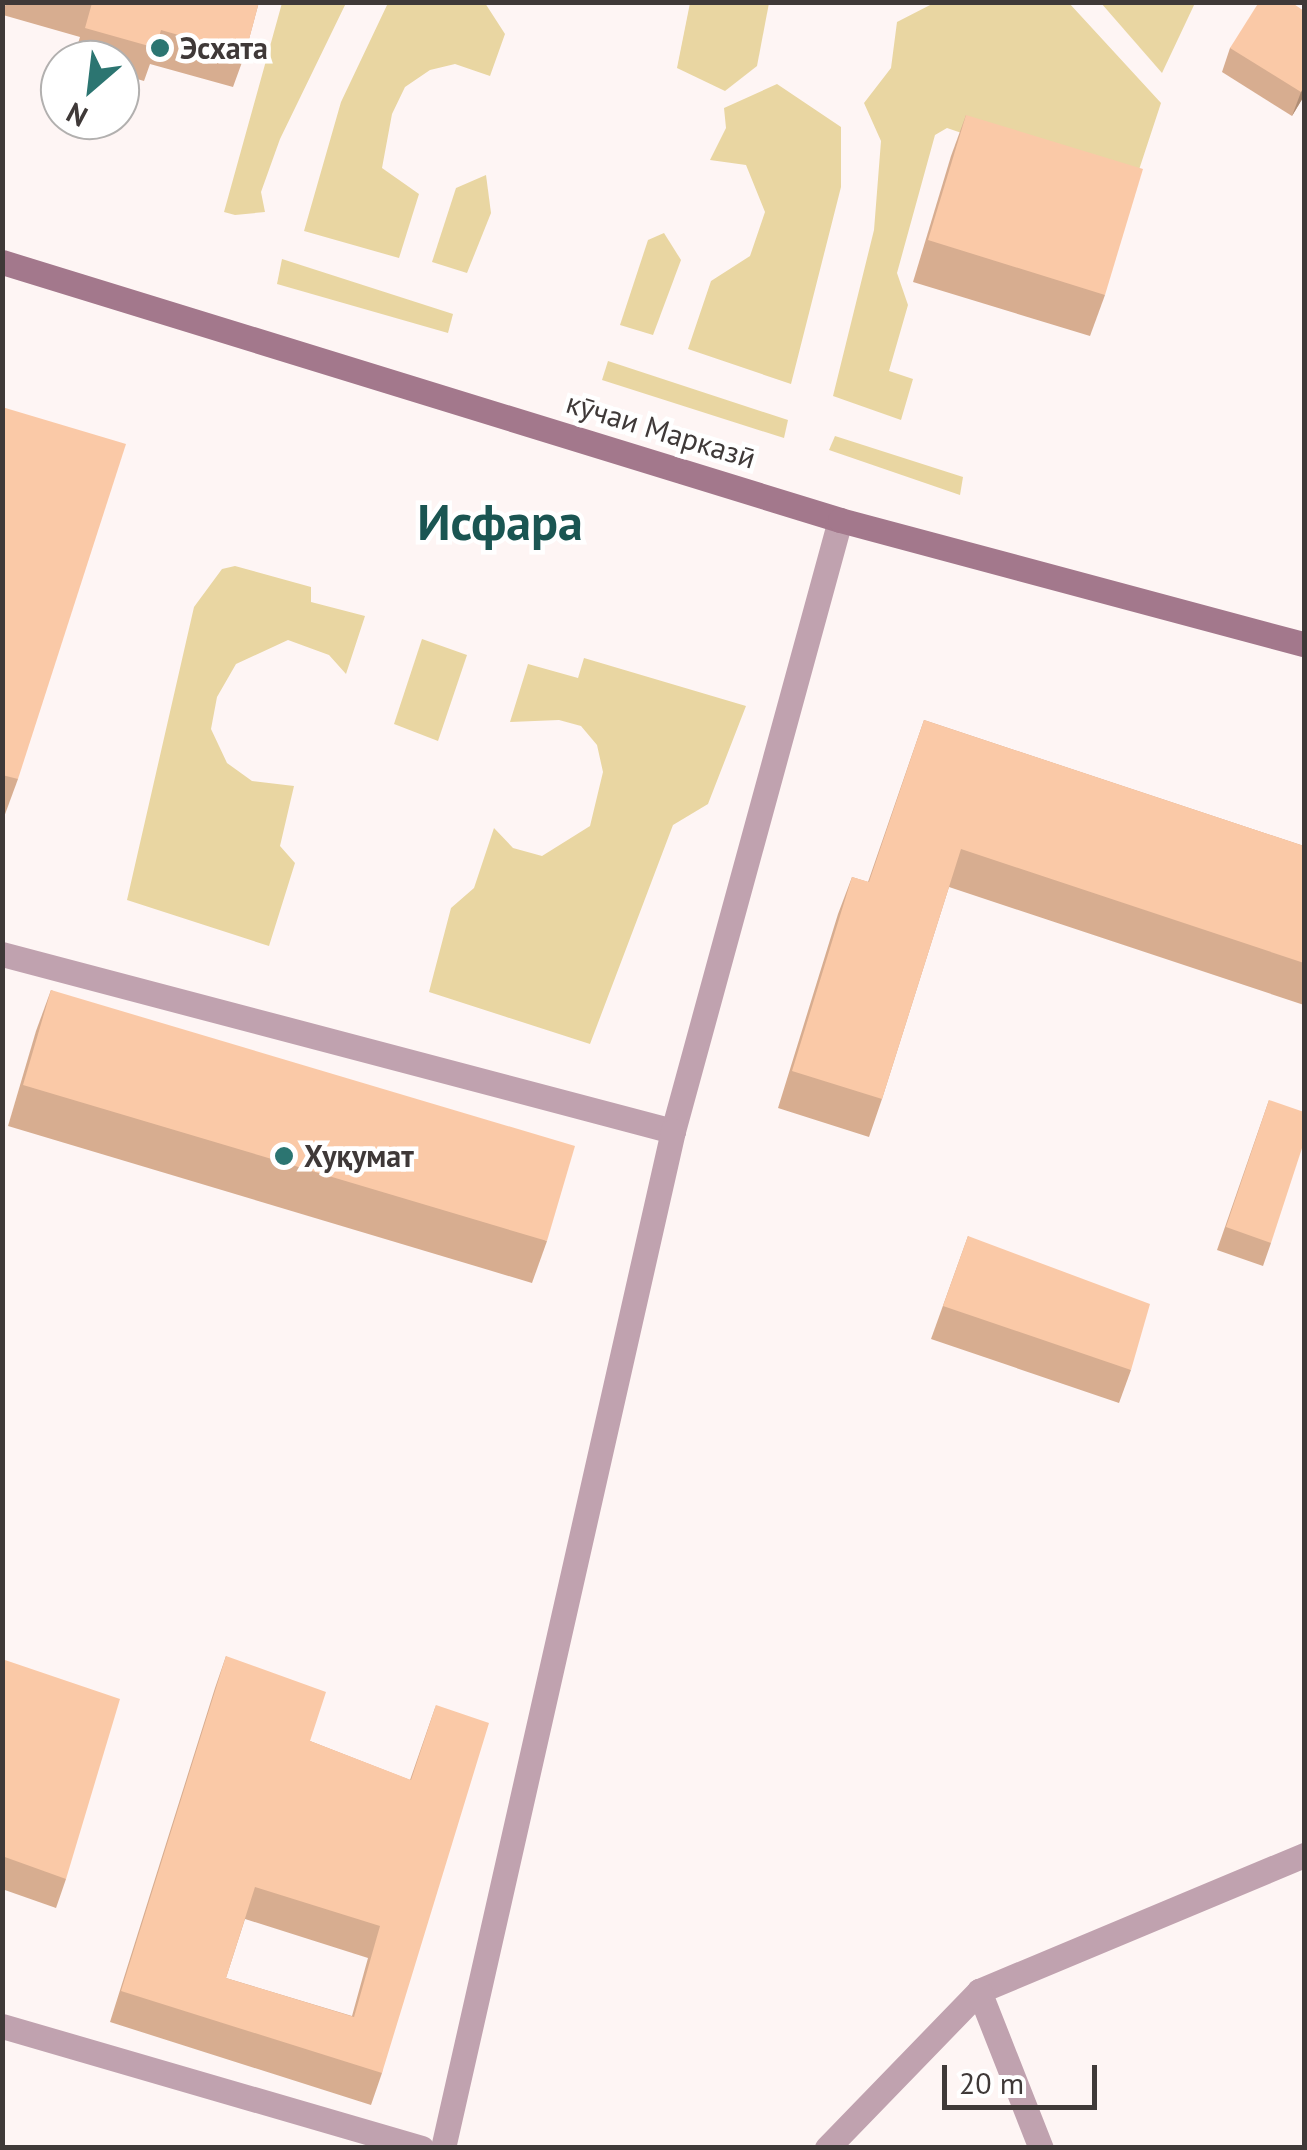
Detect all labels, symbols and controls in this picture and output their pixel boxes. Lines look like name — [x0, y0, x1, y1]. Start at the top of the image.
place label: Эсхата — [180, 30, 268, 66]
marker: Эсхата — [149, 37, 171, 59]
north arrow — [40, 40, 140, 140]
text: N — [60, 95, 93, 136]
street label: кӯчаи Марказӣ — [562, 384, 760, 476]
district label: Исфара — [417, 492, 583, 552]
place label: Хуқумат — [304, 1138, 414, 1174]
marker: Хуқумат — [273, 1145, 295, 1167]
scale bar — [947, 2045, 1102, 2107]
text: 20 m — [959, 2063, 1024, 2102]

